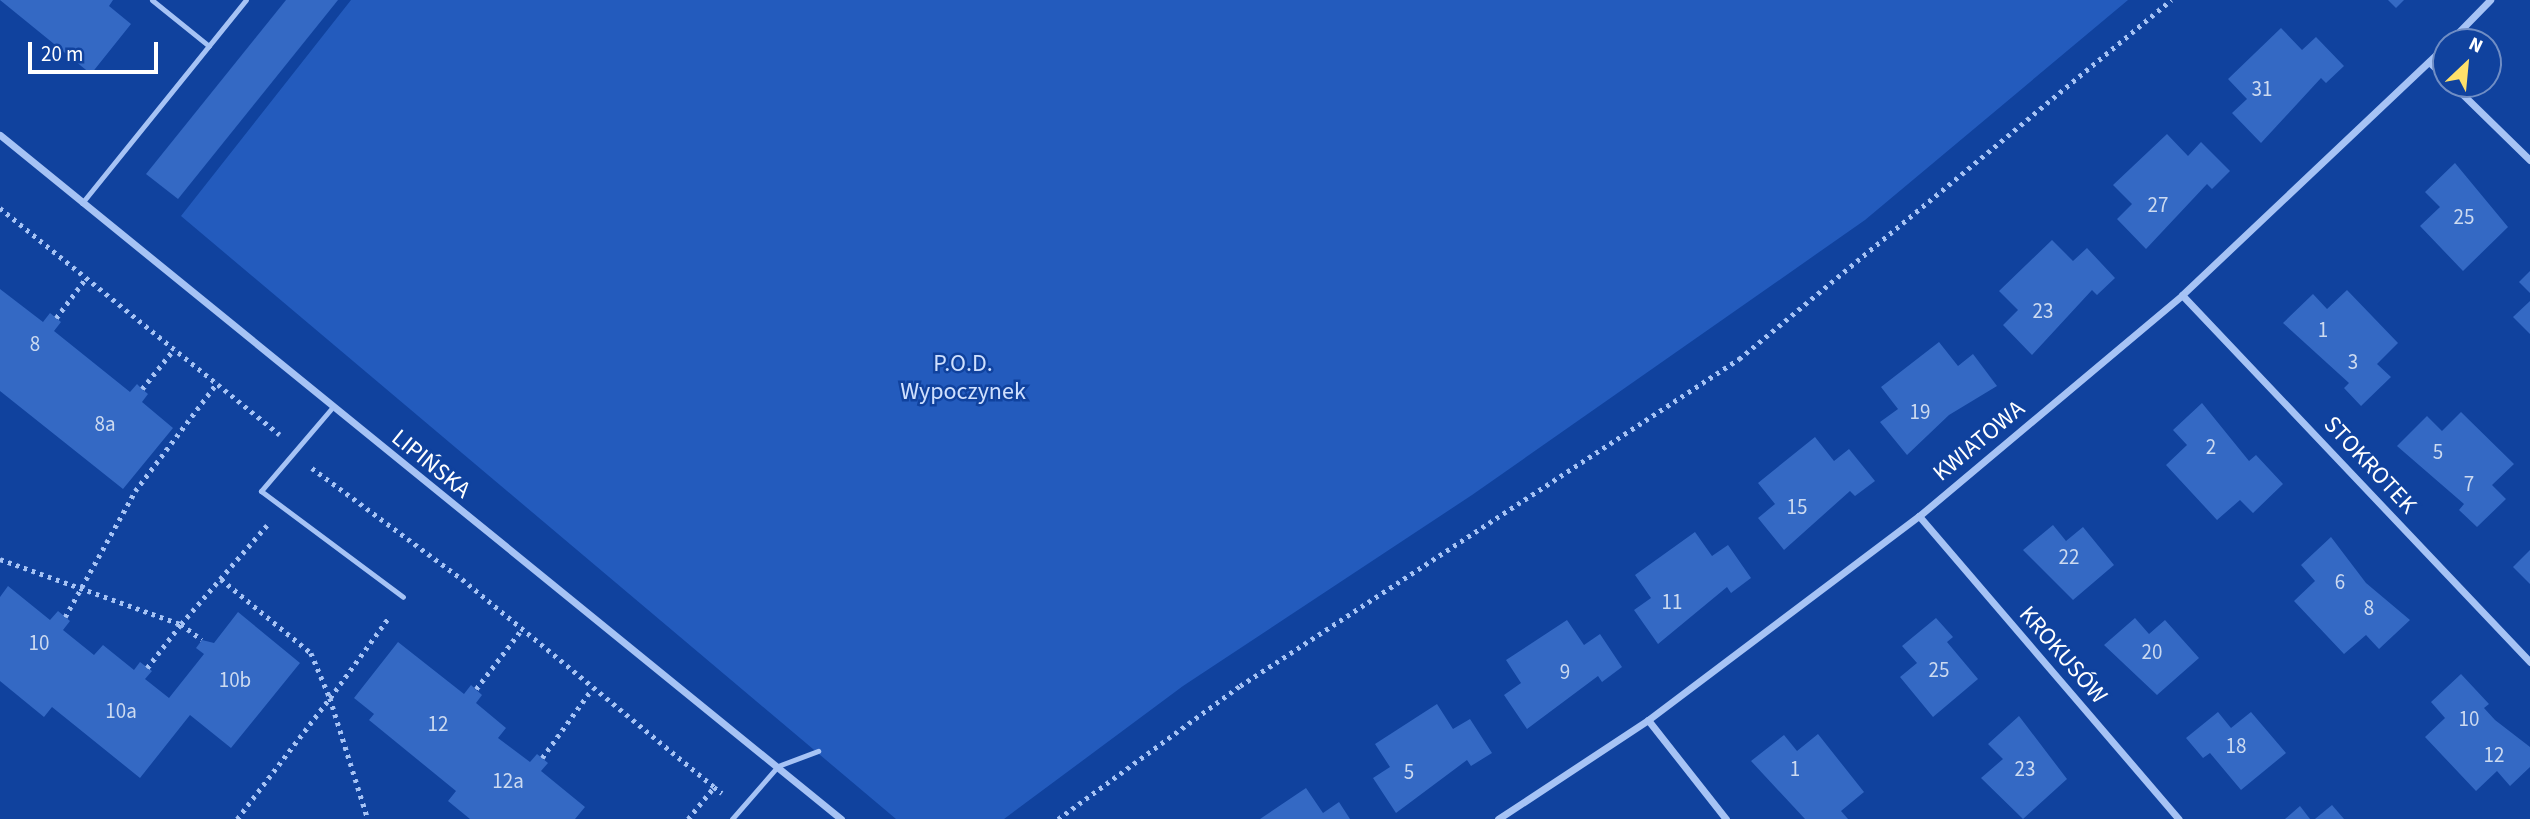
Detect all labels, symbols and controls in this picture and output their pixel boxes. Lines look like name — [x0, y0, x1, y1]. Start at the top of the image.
scale bar — [32, 28, 161, 72]
north arrow — [2432, 28, 2502, 98]
text: N — [2464, 31, 2487, 60]
text: 20 m — [41, 39, 83, 69]
house number: 31 — [2252, 76, 2272, 102]
house number: 27 — [2148, 192, 2168, 218]
house number: 25 — [2454, 204, 2474, 230]
house number: 23 — [2033, 298, 2053, 324]
house number: 1 — [2318, 317, 2328, 343]
house number: 8 — [30, 331, 40, 357]
house number: 3 — [2348, 349, 2358, 375]
park label: P.O.D. Wypoczynek — [900, 350, 1026, 406]
street label: KWIATOWA — [1927, 394, 2031, 488]
house number: 19 — [1910, 399, 1930, 425]
street label: STOKROTEK — [2318, 410, 2422, 520]
house number: 8a — [94, 411, 116, 437]
street label: LIPIŃSKA — [386, 424, 476, 504]
house number: 2 — [2206, 434, 2216, 460]
house number: 5 — [2433, 439, 2443, 465]
house number: 7 — [2464, 471, 2474, 497]
house number: 15 — [1787, 494, 1807, 520]
house number: 22 — [2059, 544, 2079, 570]
house number: 6 — [2335, 569, 2345, 595]
house number: 11 — [1662, 589, 1682, 615]
house number: 8 — [2364, 595, 2374, 621]
street label: KROKUSÓW — [2013, 600, 2113, 710]
house number: 10 — [29, 630, 49, 656]
house number: 20 — [2142, 639, 2162, 665]
house number: 25 — [1929, 657, 1949, 683]
house number: 9 — [1560, 659, 1570, 685]
house number: 10b — [219, 667, 251, 693]
house number: 10a — [105, 698, 137, 724]
house number: 10 — [2459, 706, 2479, 732]
house number: 12 — [428, 711, 448, 737]
house number: 18 — [2226, 733, 2246, 759]
house number: 12 — [2484, 742, 2504, 768]
house number: 1 — [1790, 756, 1800, 782]
house number: 23 — [2015, 756, 2035, 782]
house number: 5 — [1404, 759, 1414, 785]
house number: 12a — [492, 768, 524, 794]

